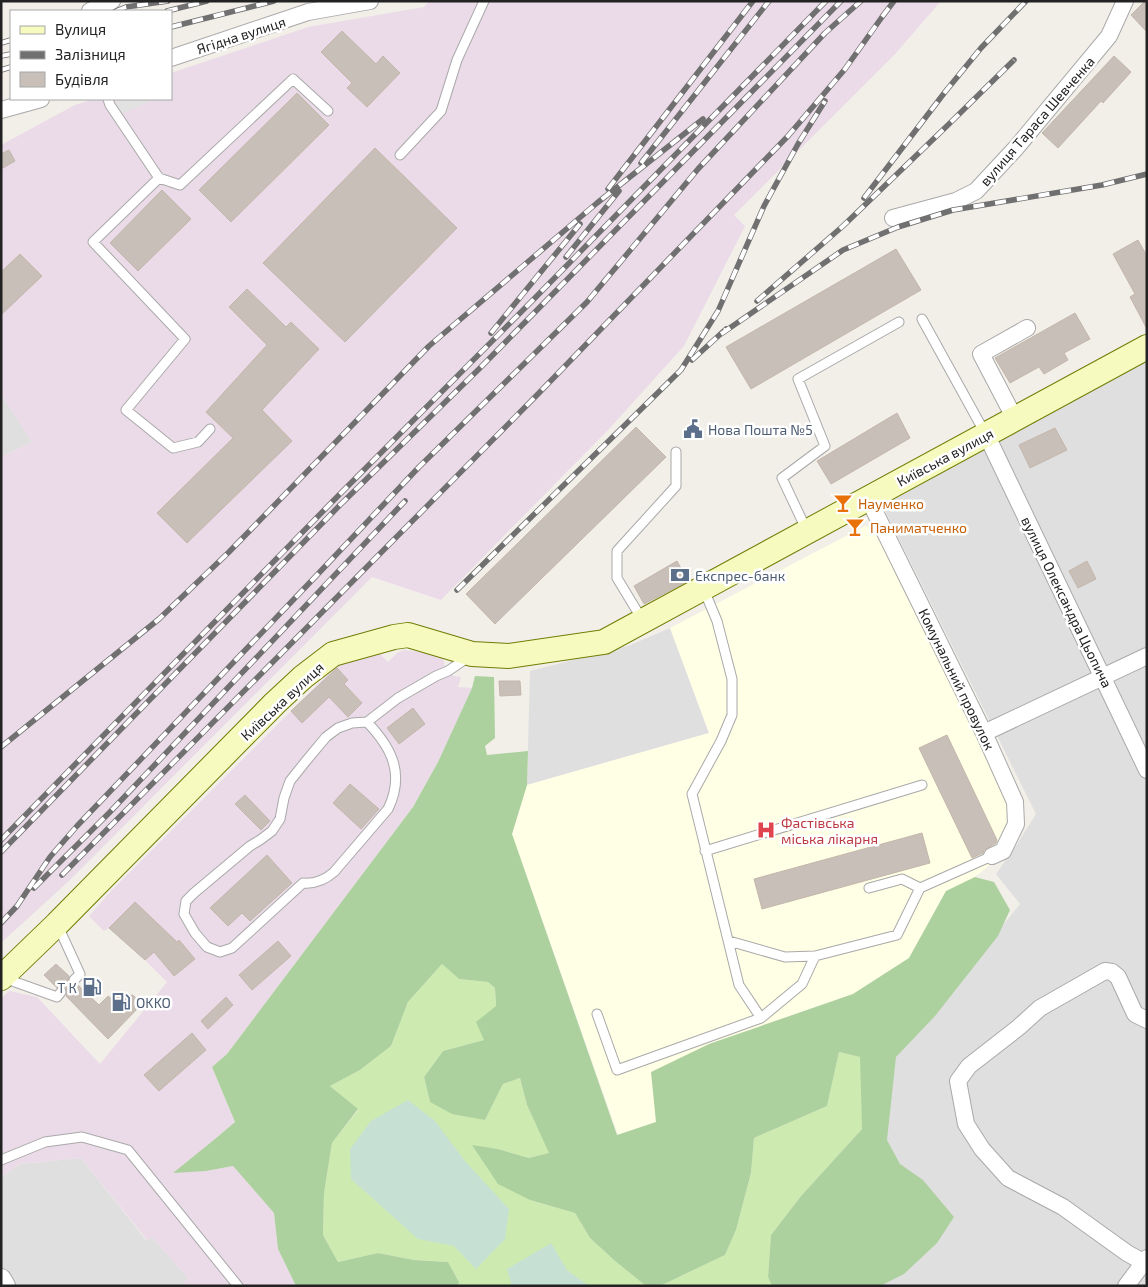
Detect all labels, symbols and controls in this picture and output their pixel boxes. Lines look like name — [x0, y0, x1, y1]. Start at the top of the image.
legend — [10, 10, 172, 100]
street label: Ягідна вулиця — [194, 13, 288, 57]
text: Вулиця — [55, 20, 106, 39]
text: Залізниця — [55, 45, 126, 63]
street label: вулиця Тараса Шевченка — [976, 53, 1098, 189]
text: Будівля — [55, 70, 109, 89]
public building icon: Нова Пошта №5 — [682, 418, 704, 440]
place label: Нова Пошта №5 — [708, 421, 813, 438]
street label: Київська вулиця — [894, 424, 996, 490]
bar icon: Науменко — [832, 492, 854, 514]
place label: Науменко — [858, 495, 924, 512]
street label: вулиця Олександра Цьопича — [1018, 514, 1116, 690]
bar icon: Паниматченко — [844, 516, 866, 538]
place label: Паниматченко — [870, 519, 967, 536]
bank icon: Експрес-банк — [669, 564, 691, 586]
place label: Експрес-банк — [695, 567, 786, 584]
street label: Комунальний провулок — [915, 606, 999, 753]
street label: Київська вулиця — [237, 658, 327, 744]
place label: Фастівська міська лікарня — [781, 814, 878, 847]
hospital icon: Фастівська міська лікарня — [755, 819, 777, 841]
fuel station icon: Т К — [81, 976, 103, 998]
place label: Т К — [57, 979, 77, 996]
fuel station icon: OKKO — [110, 991, 132, 1013]
place label: OKKO — [136, 994, 171, 1011]

